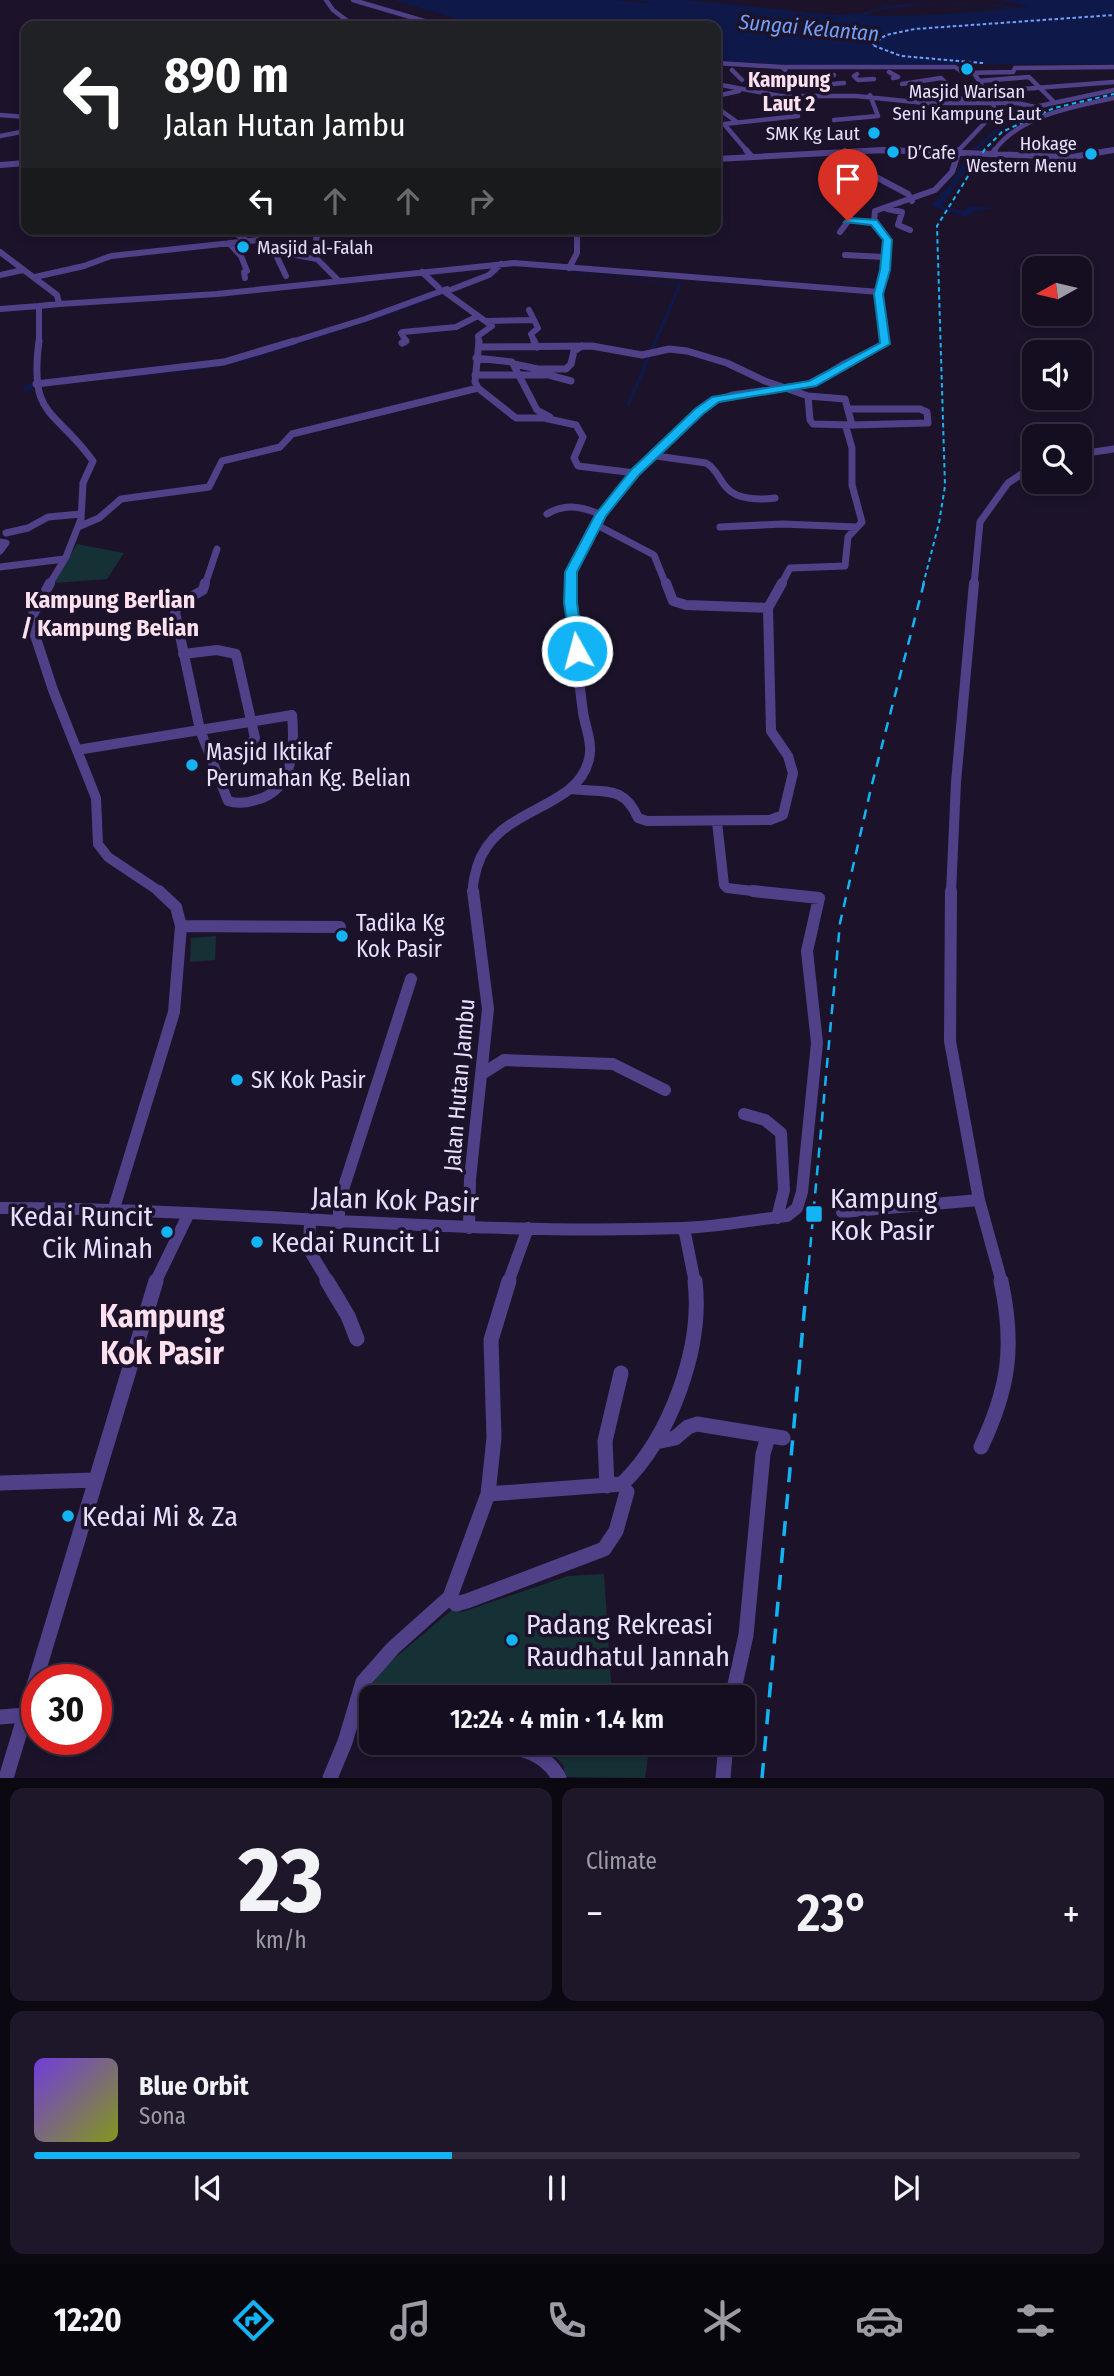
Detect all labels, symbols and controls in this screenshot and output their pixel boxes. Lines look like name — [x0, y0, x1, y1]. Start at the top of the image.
water label: Sungai Kelantan — [737, 9, 880, 47]
text: 890 m — [164, 46, 289, 105]
icon: left — [49, 49, 140, 140]
marker: Masjid Warisan Seni Kampung Laut — [959, 61, 975, 77]
district label: Kampung Laut 2 — [748, 67, 831, 117]
place label: Masjid Warisan Seni Kampung Laut — [892, 80, 1042, 125]
text: Jalan Hutan Jambu — [164, 106, 406, 144]
place label: SMK Kg Laut — [766, 122, 861, 145]
marker: SMK Kg Laut — [866, 125, 882, 141]
place label: Hokage Western Menu — [966, 132, 1077, 177]
place label: D’Cafe — [907, 141, 956, 164]
marker: D’Cafe — [885, 144, 901, 160]
marker: Hokage Western Menu — [1083, 146, 1099, 162]
pin — [818, 149, 878, 221]
icon: arrive — [829, 160, 867, 198]
icon: left — [243, 182, 281, 220]
icon: ahead — [316, 182, 354, 220]
icon: ahead — [389, 182, 427, 220]
icon: right — [462, 182, 500, 220]
place label: Masjid al-Falah — [257, 236, 374, 259]
marker: Masjid al-Falah — [235, 239, 251, 255]
north arrow — [1022, 256, 1092, 326]
map controls — [1022, 256, 1092, 494]
button: sound — [1022, 340, 1092, 410]
button: search — [1022, 424, 1092, 494]
district label: Kampung Berlian / Kampung Belian — [21, 586, 199, 642]
position arrow — [540, 614, 614, 688]
place label: Masjid Iktikaf Perumahan Kg. Belian — [206, 738, 411, 792]
marker: Masjid Iktikaf Perumahan Kg. Belian — [184, 757, 200, 773]
place label: Tadika Kg Kok Pasir — [356, 909, 445, 963]
marker: Tadika Kg Kok Pasir — [334, 928, 350, 944]
street label: Jalan Hutan Jambu — [437, 997, 481, 1173]
place label: SK Kok Pasir — [251, 1066, 366, 1094]
marker: SK Kok Pasir — [229, 1072, 245, 1088]
street label: Jalan Kok Pasir — [311, 1181, 480, 1219]
place label: Kampung Kok Pasir — [830, 1182, 938, 1247]
place label: Kedai Runcit Cik Minah — [10, 1200, 154, 1265]
marker: Kampung Kok Pasir — [804, 1204, 824, 1224]
marker: Kedai Runcit Cik Minah — [159, 1224, 175, 1240]
place label: Kedai Runcit Li — [271, 1226, 441, 1259]
marker: Kedai Runcit Li — [249, 1234, 265, 1250]
district label: Kampung Kok Pasir — [99, 1297, 225, 1372]
place label: Kedai Mi & Za — [82, 1500, 238, 1533]
marker: Kedai Mi & Za — [60, 1508, 76, 1524]
place label: Padang Rekreasi Raudhatul Jannah — [526, 1608, 730, 1673]
marker: Padang Rekreasi Raudhatul Jannah — [504, 1632, 520, 1648]
speed limit sign: 30 — [21, 1664, 112, 1755]
text: 12:24 · 4 min · 1.4 km — [450, 1704, 664, 1735]
text: 23 — [238, 1826, 324, 1935]
text: Climate — [586, 1847, 657, 1875]
text: 23° — [797, 1882, 869, 1945]
text: − — [586, 1891, 603, 1937]
text: + — [1063, 1891, 1080, 1937]
text: km/h — [255, 1926, 307, 1954]
text: Blue Orbit — [139, 2071, 249, 2102]
text: Sona — [139, 2102, 186, 2130]
icon: previous — [189, 2169, 227, 2207]
icon: pause — [538, 2169, 576, 2207]
icon: next — [887, 2169, 925, 2207]
icon: directions — [229, 2296, 278, 2345]
icon: music — [386, 2296, 435, 2345]
icon: phone — [542, 2296, 591, 2345]
icon: climate — [698, 2296, 747, 2345]
icon: car — [855, 2296, 904, 2345]
icon: filters — [1011, 2296, 1060, 2345]
text: 12:20 — [54, 2301, 122, 2339]

